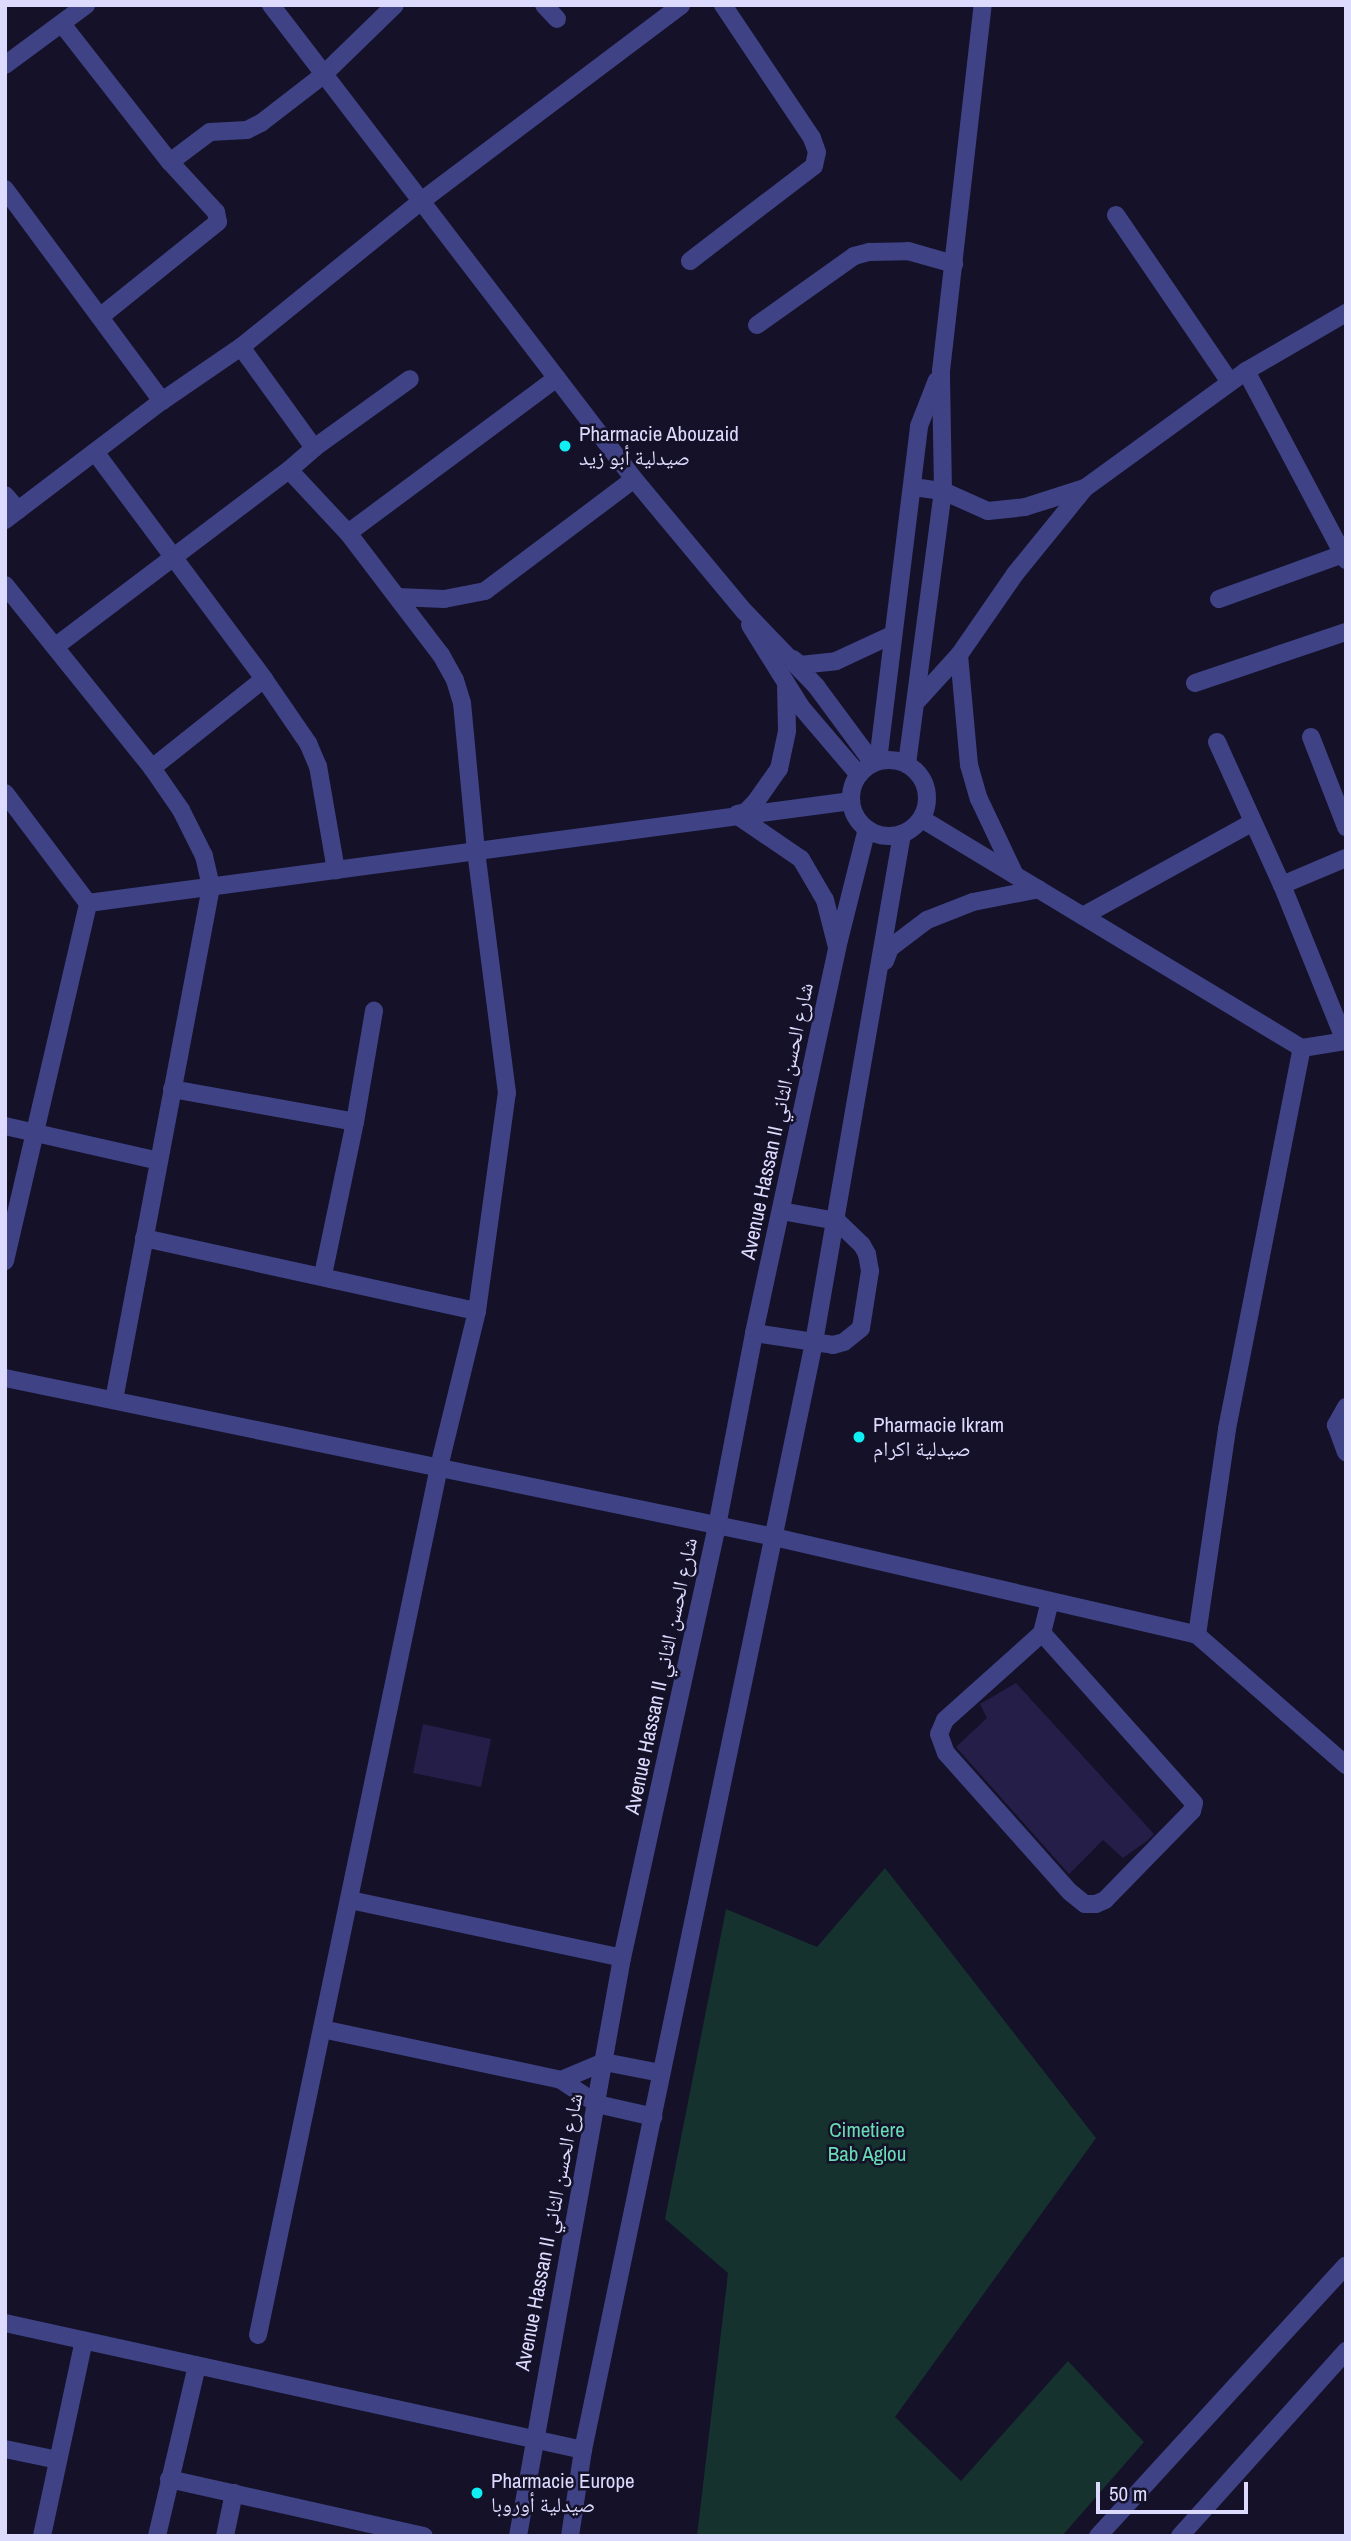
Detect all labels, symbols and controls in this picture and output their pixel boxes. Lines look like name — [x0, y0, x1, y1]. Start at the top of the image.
place label: Pharmacie Abouzaid صيدلية أبو زيد — [579, 421, 740, 471]
marker: Pharmacie Abouzaid صيدلية أبو زيد — [557, 438, 573, 454]
street label: Avenue Hassan II شارع الحسن الثاني — [735, 980, 819, 1262]
place label: Pharmacie Ikram صيدلية اكرام — [873, 1412, 1004, 1462]
marker: Pharmacie Ikram صيدلية اكرام — [851, 1429, 867, 1445]
street label: Avenue Hassan II شارع الحسن الثاني — [619, 1535, 703, 1817]
street label: Avenue Hassan II شارع الحسن الثاني — [510, 2091, 588, 2373]
park label: Cimetiere Bab Aglou — [827, 2117, 907, 2167]
place label: Pharmacie Europe صيدلية أوروبا — [491, 2468, 635, 2518]
scale bar — [1099, 2468, 1251, 2512]
text: 50 m — [1109, 2479, 1147, 2508]
marker: Pharmacie Europe صيدلية أوروبا — [469, 2485, 485, 2501]

